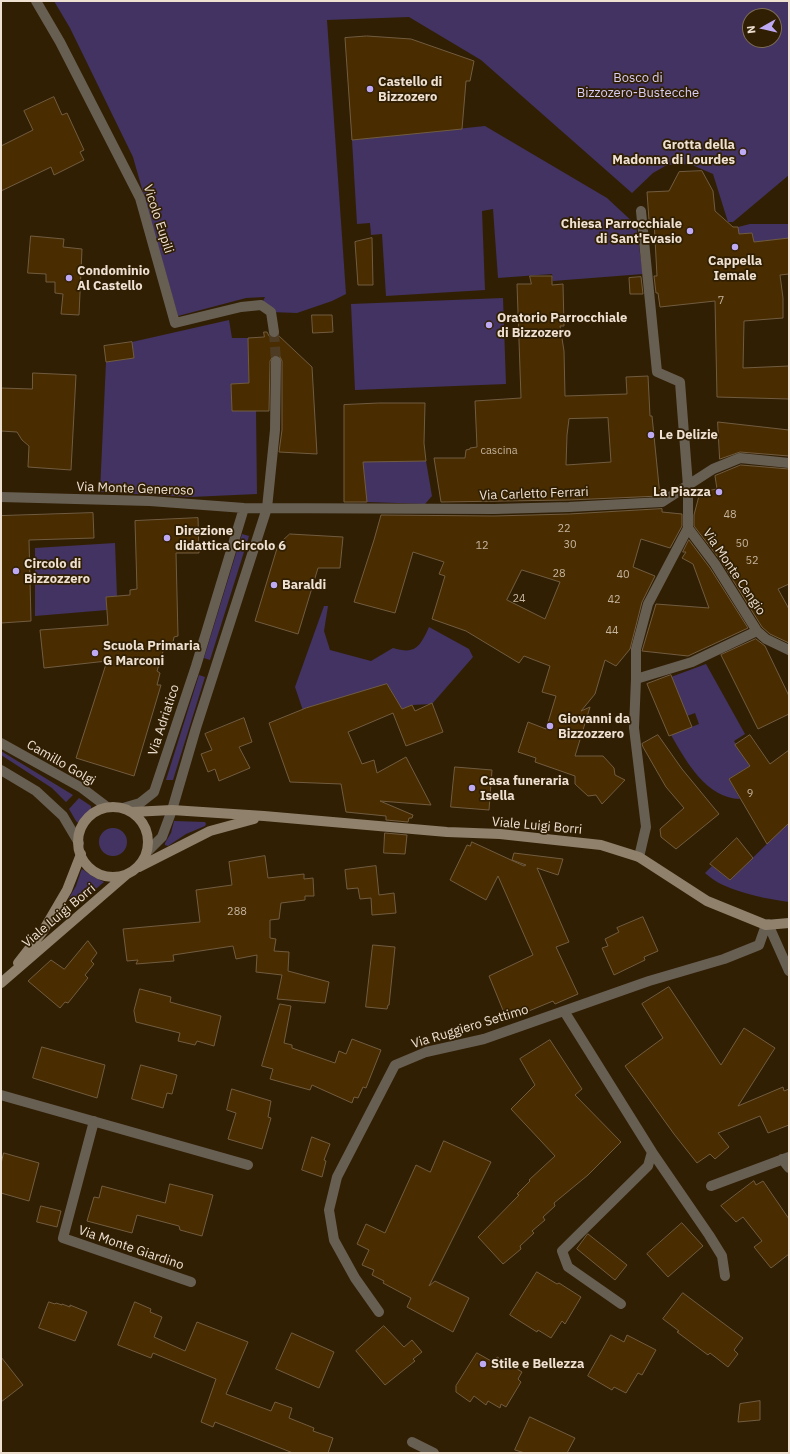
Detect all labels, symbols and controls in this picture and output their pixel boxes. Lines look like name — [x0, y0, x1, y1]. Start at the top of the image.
north arrow — [742, 8, 782, 48]
text: N — [744, 25, 759, 34]
park label: Bosco di Bizzozero-Bustecche — [577, 70, 699, 101]
place label: Castello di Bizzozero — [378, 74, 442, 105]
marker: Castello di Bizzozero — [365, 84, 375, 94]
place label: Grotta della Madonna di Lourdes — [612, 137, 735, 168]
marker: Grotta della Madonna di Lourdes — [738, 147, 748, 157]
street label: Vicolo Eupili — [140, 183, 176, 255]
place label: Chiesa Parrocchiale di Sant'Evasio — [561, 216, 682, 247]
marker: Chiesa Parrocchiale di Sant'Evasio — [685, 226, 695, 236]
marker: Cappella Iemale — [730, 242, 740, 252]
place label: Cappella Iemale — [708, 253, 762, 284]
place label: Condominio Al Castello — [77, 263, 150, 294]
marker: Condominio Al Castello — [64, 273, 74, 283]
house number: 7 — [718, 294, 724, 308]
place label: Oratorio Parrocchiale di Bizzozero — [497, 310, 627, 341]
marker: Oratorio Parrocchiale di Bizzozero — [484, 320, 494, 330]
place label: Le Delizie — [659, 427, 718, 443]
marker: Le Delizie — [646, 430, 656, 440]
house number: cascina — [480, 444, 518, 458]
street label: Via Monte Generoso — [76, 479, 194, 499]
street label: Via Carletto Ferrari — [479, 484, 589, 504]
place label: La Piazza — [653, 484, 711, 500]
marker: La Piazza — [714, 487, 724, 497]
house number: 48 — [723, 508, 737, 522]
house number: 22 — [557, 522, 571, 536]
place label: Direzione didattica Circolo 6 — [175, 523, 286, 554]
street label: Via Monte Cengio — [699, 526, 769, 618]
marker: Direzione didattica Circolo 6 — [162, 533, 172, 543]
house number: 50 — [735, 537, 749, 551]
house number: 30 — [563, 538, 577, 552]
house number: 12 — [475, 539, 489, 553]
house number: 52 — [745, 554, 759, 568]
place label: Circolo di Bizzozzero — [24, 556, 90, 587]
marker: Circolo di Bizzozzero — [11, 566, 21, 576]
house number: 28 — [552, 567, 566, 581]
house number: 40 — [616, 568, 630, 582]
place label: Baraldi — [282, 577, 326, 593]
marker: Baraldi — [269, 580, 279, 590]
house number: 24 — [512, 592, 526, 606]
house number: 42 — [607, 593, 621, 607]
house number: 44 — [605, 624, 619, 638]
place label: Scuola Primaria G Marconi — [103, 638, 200, 669]
marker: Scuola Primaria G Marconi — [90, 648, 100, 658]
street label: Via Adriatico — [145, 683, 183, 757]
place label: Giovanni da Bizzozzero — [558, 711, 630, 742]
marker: Giovanni da Bizzozzero — [545, 721, 555, 731]
street label: Camillo Golgi — [24, 737, 98, 789]
place label: Casa funeraria Isella — [480, 773, 569, 804]
marker: Casa funeraria Isella — [467, 783, 477, 793]
house number: 9 — [747, 787, 753, 801]
street label: Viale Luigi Borri — [491, 814, 583, 838]
street label: Viale Luigi Borri — [19, 881, 99, 951]
house number: 288 — [227, 905, 247, 919]
street label: Via Ruggiero Settimo — [410, 1002, 530, 1052]
street label: Via Monte Giardino — [76, 1223, 186, 1273]
place label: Stile e Bellezza — [491, 1356, 584, 1372]
marker: Stile e Bellezza — [478, 1359, 488, 1369]

